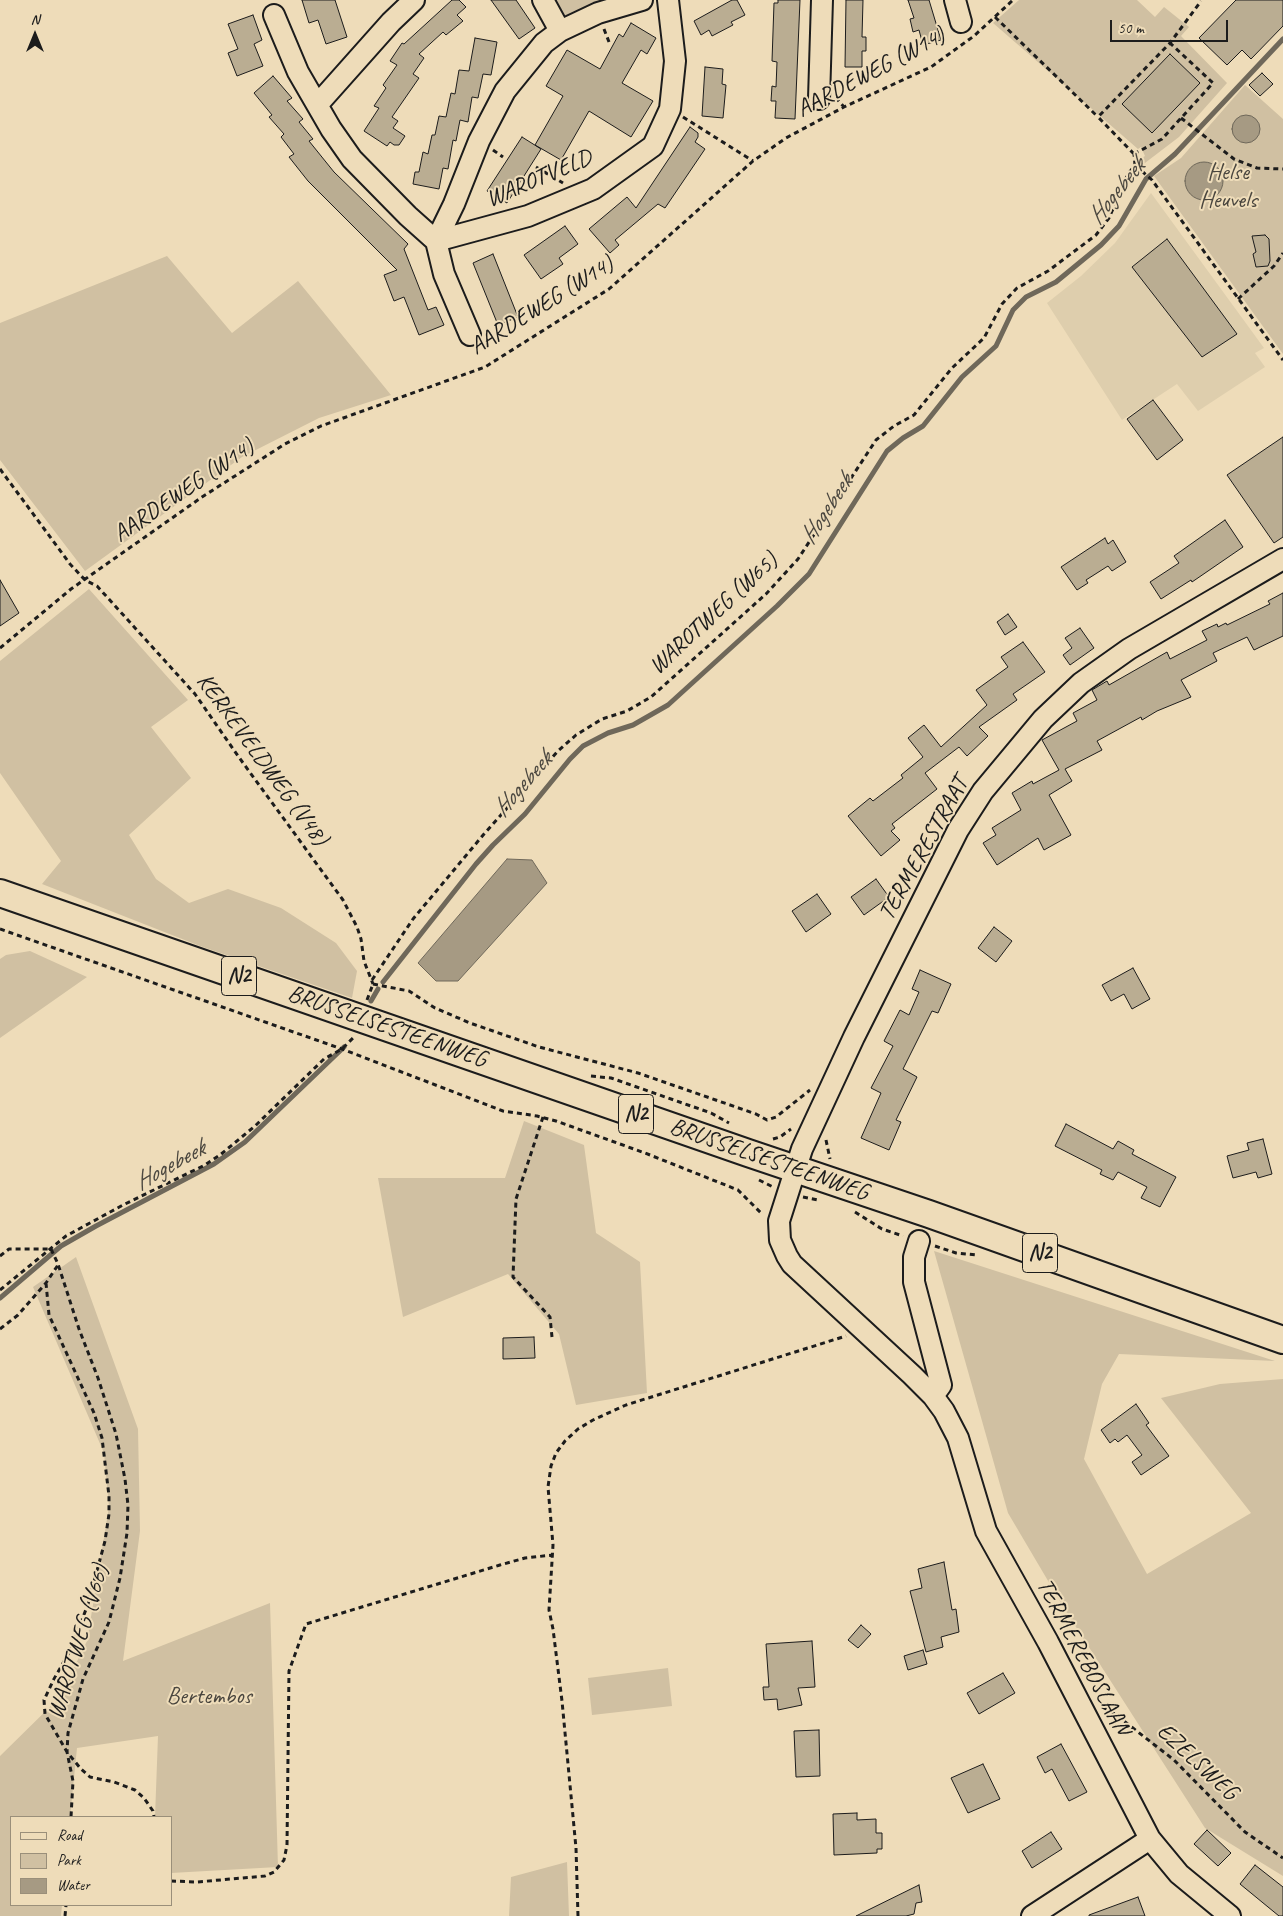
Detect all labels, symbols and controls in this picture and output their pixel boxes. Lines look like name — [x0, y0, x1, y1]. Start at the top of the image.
north arrow — [10, 10, 60, 60]
scale bar — [1113, 10, 1230, 42]
text: N — [31, 11, 39, 28]
text: 50 m — [1118, 19, 1144, 38]
street label: AARDEWEG (W14) — [792, 22, 950, 124]
street label: WAROTVELD — [482, 144, 596, 214]
water label: Hogebeek — [1081, 153, 1153, 231]
park label: Helse Heuvels — [1199, 159, 1257, 215]
street label: AARDEWEG (W14) — [465, 250, 619, 362]
street label: AARDEWEG (W14) — [108, 433, 260, 549]
water label: Hogebeek — [794, 470, 860, 550]
street label: WAROTWEG (W65) — [644, 547, 784, 681]
street label: KERKEVELDWEG (V48) — [190, 668, 334, 852]
water label: Hogebeek — [487, 746, 559, 824]
street label: TERMERESTRAAT — [873, 773, 975, 925]
road number: N2 — [222, 956, 256, 996]
street label: BRUSSELSESTEENWEG — [284, 980, 490, 1074]
road number: N2 — [618, 1094, 654, 1134]
street label: BRUSSELSESTEENWEG — [666, 1113, 872, 1207]
water label: Hogebeek — [129, 1134, 211, 1198]
road number: N2 — [1022, 1234, 1058, 1272]
street label: WAROTWEG (V66) — [42, 1561, 116, 1723]
street label: TERMEREBOSLAAN — [1030, 1574, 1136, 1740]
park label: Bertembos — [166, 1683, 252, 1711]
street label: EZELSWEG — [1151, 1717, 1243, 1807]
legend — [10, 1816, 172, 1906]
text: Road — [57, 1826, 82, 1845]
text: Park — [57, 1851, 81, 1870]
text: Water — [57, 1876, 90, 1895]

